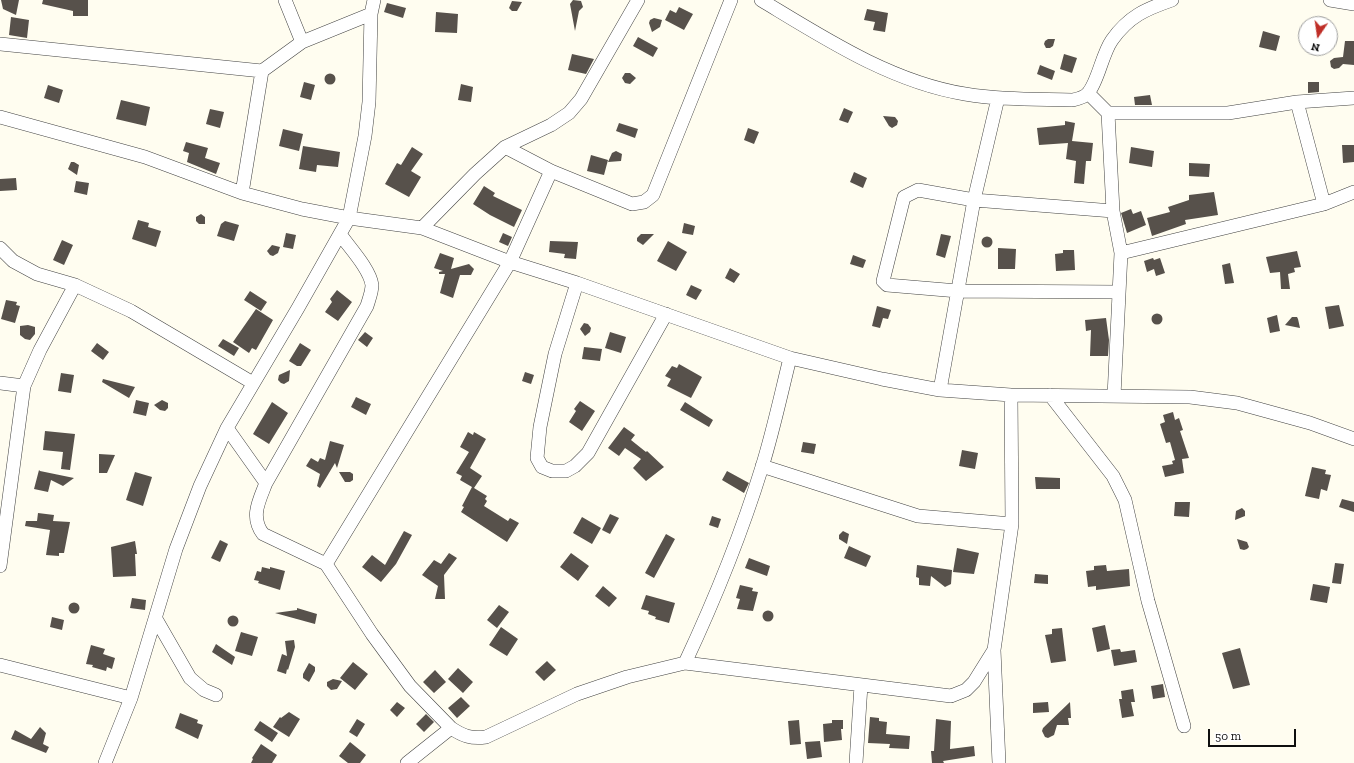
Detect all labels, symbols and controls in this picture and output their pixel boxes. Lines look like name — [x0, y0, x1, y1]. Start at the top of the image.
north arrow — [1298, 16, 1338, 56]
text: N — [1310, 40, 1321, 54]
scale bar — [1210, 721, 1298, 747]
text: 50 m — [1215, 729, 1241, 743]

